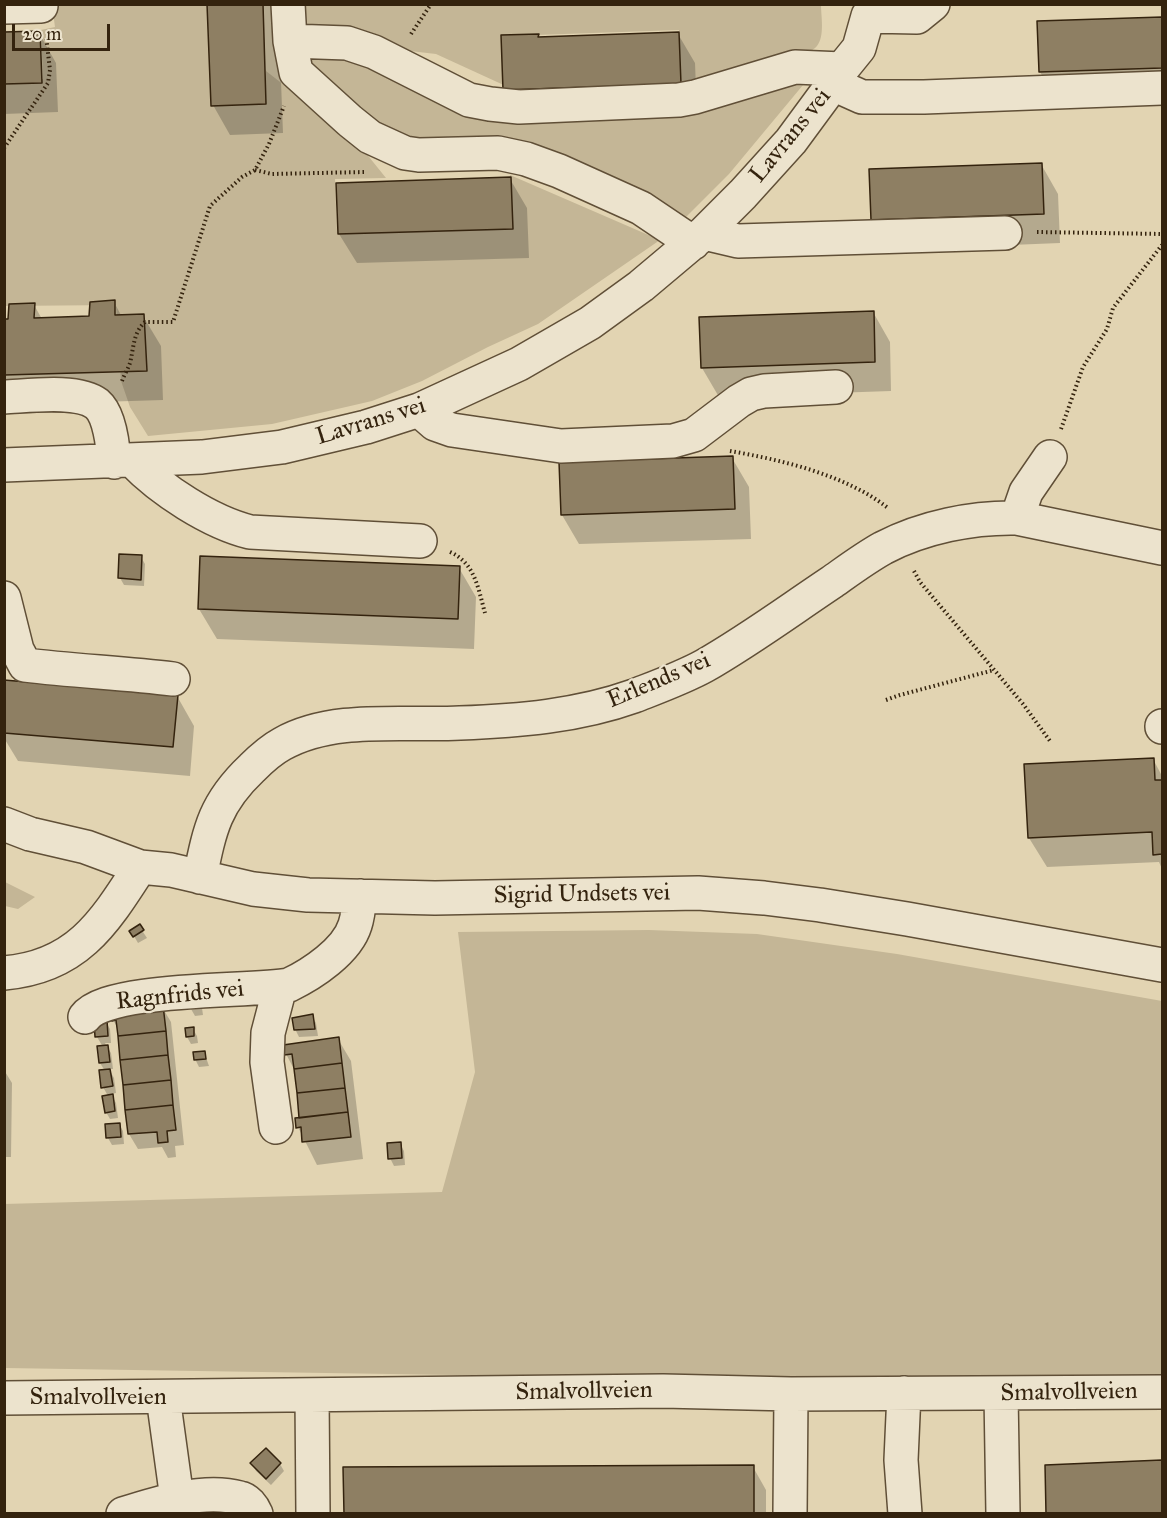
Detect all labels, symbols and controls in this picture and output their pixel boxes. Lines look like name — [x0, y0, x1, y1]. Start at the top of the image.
scale bar — [15, 12, 112, 50]
text: 20 m — [23, 23, 61, 45]
street label: Lavrans vei — [744, 83, 838, 189]
street label: Lavrans vei — [313, 392, 429, 452]
street label: Erlends vei — [603, 646, 715, 716]
street label: Sigrid Undsets vei — [493, 879, 671, 911]
street label: Ragnfrids vei — [115, 975, 245, 1017]
street label: Smalvollveien — [515, 1376, 653, 1408]
street label: Smalvollveien — [1000, 1377, 1138, 1409]
street label: Smalvollveien — [29, 1384, 167, 1412]

